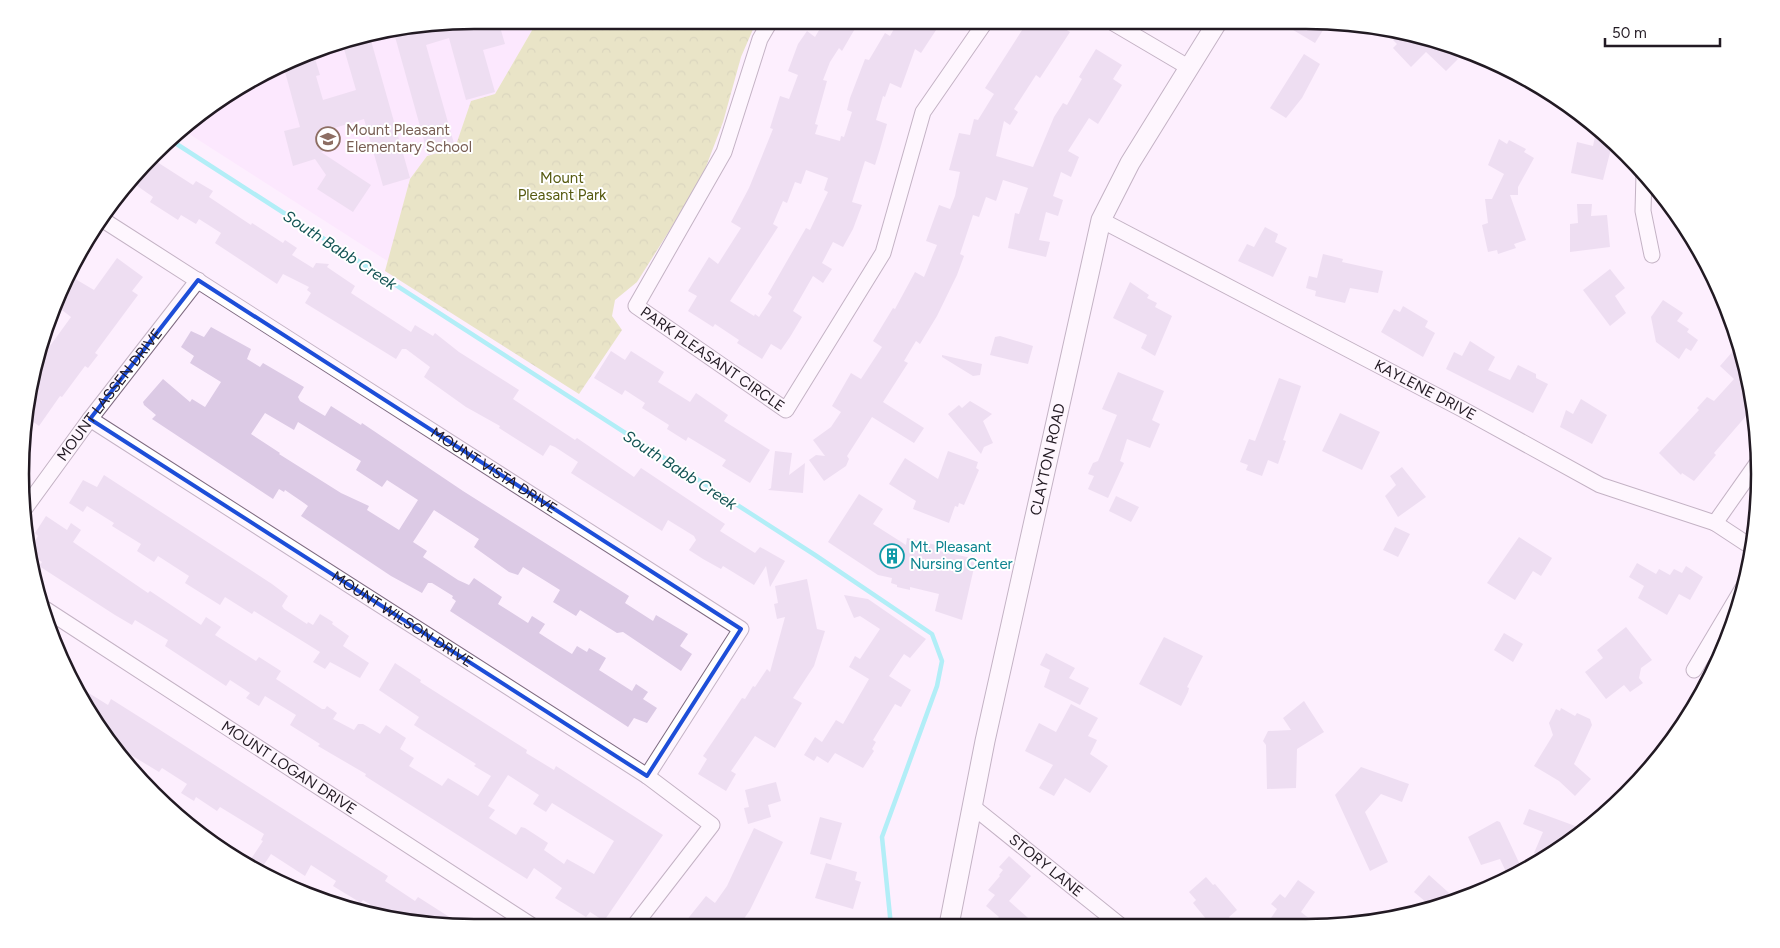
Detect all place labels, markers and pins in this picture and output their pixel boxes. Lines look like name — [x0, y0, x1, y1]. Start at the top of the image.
place label: Mount Pleasant Elementary School — [346, 121, 472, 156]
school or university icon: Mount Pleasant Elementary School — [315, 126, 341, 152]
place label: Mt. Pleasant Nursing Center — [910, 538, 1013, 573]
building icon: Mt. Pleasant Nursing Center — [879, 543, 905, 569]

